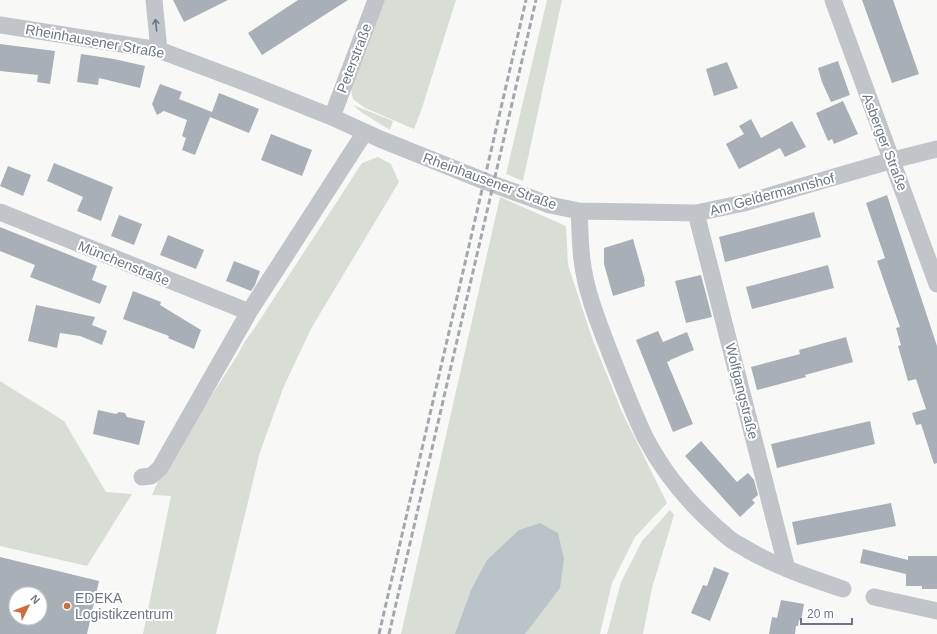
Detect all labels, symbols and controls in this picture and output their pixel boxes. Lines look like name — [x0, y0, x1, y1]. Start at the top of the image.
one-way arrow — [152, 19, 160, 32]
street label: Rheinhausener Straße — [24, 21, 166, 61]
street label: Peterstraße — [333, 21, 375, 95]
street label: Asberger Straße — [859, 91, 911, 193]
street label: Rheinhausener Straße — [421, 149, 559, 213]
street label: Am Geldermannshof — [708, 170, 836, 218]
street label: Münchenstraße — [76, 237, 172, 289]
street label: Wolfgangstraße — [722, 341, 762, 441]
north arrow — [8, 586, 48, 626]
place label: EDEKA Logistikzentrum — [75, 590, 173, 622]
text: N — [28, 592, 42, 606]
scale bar — [801, 600, 852, 626]
marker: EDEKA Logistikzentrum — [62, 601, 72, 611]
text: 20 m — [807, 607, 834, 621]

